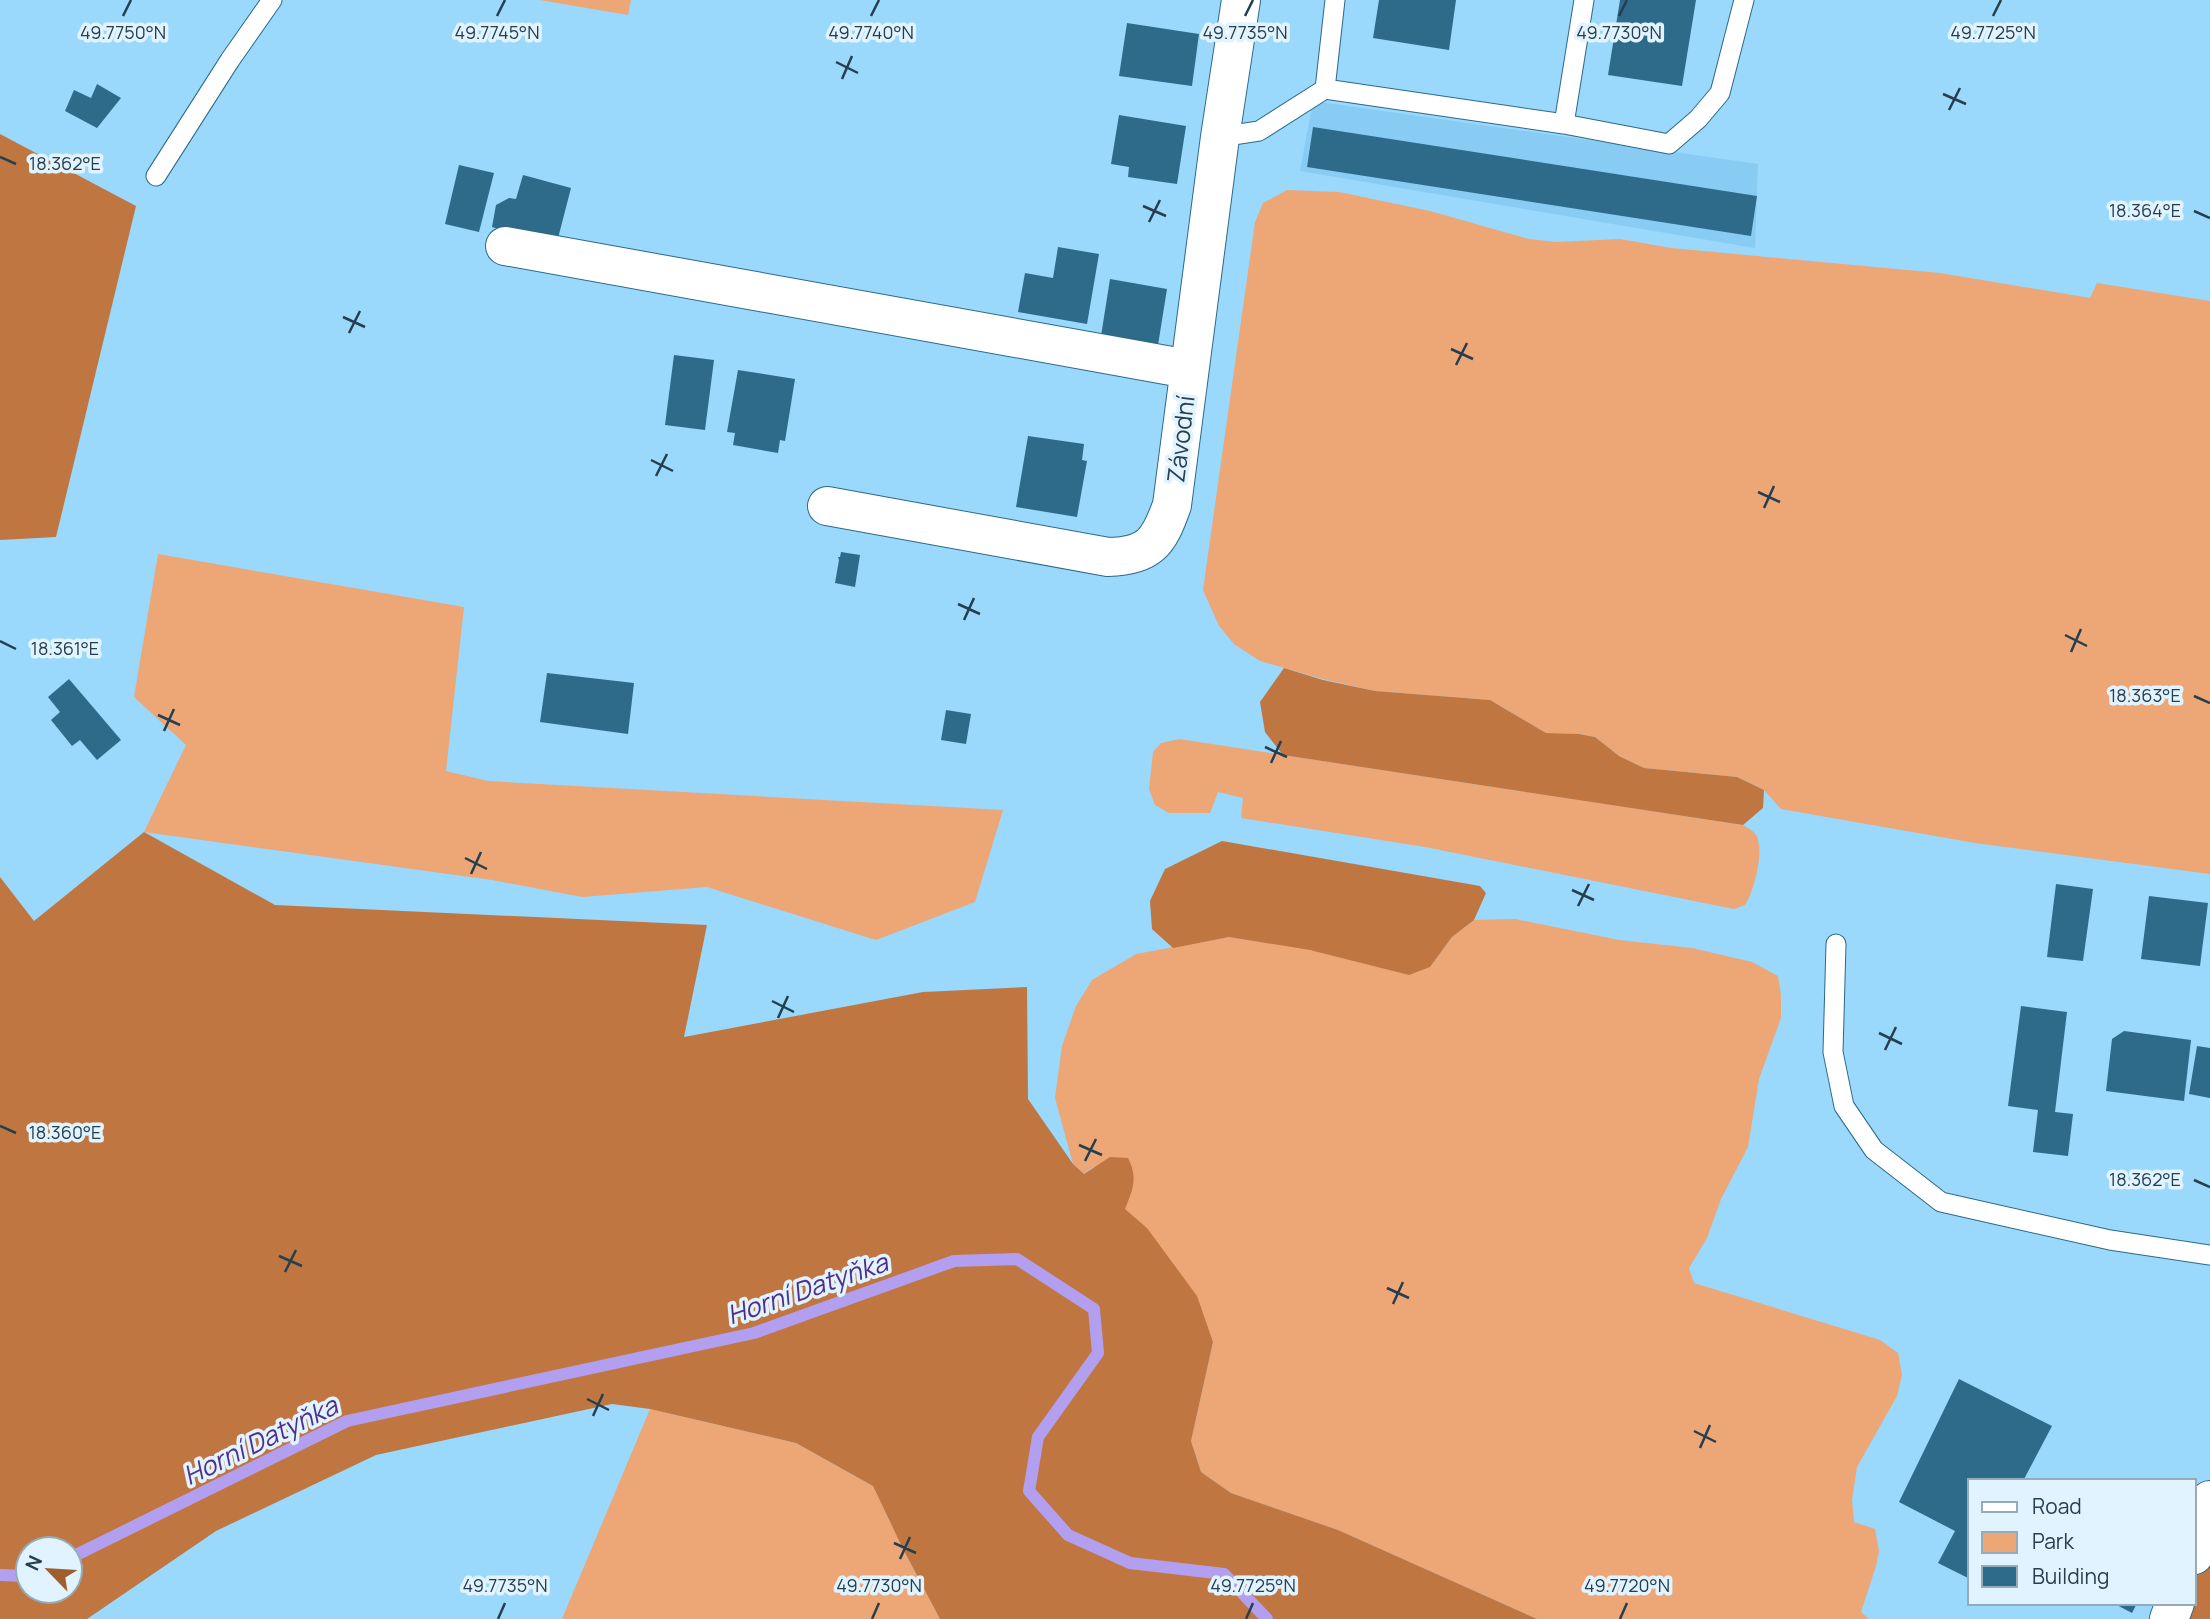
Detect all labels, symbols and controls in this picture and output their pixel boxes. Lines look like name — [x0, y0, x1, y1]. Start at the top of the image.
text: 49.7750°N — [80, 20, 166, 44]
text: 49.7745°N — [454, 20, 540, 44]
text: 49.7740°N — [828, 20, 914, 44]
text: 49.7735°N — [1202, 20, 1288, 44]
text: 49.7730°N — [1576, 20, 1662, 44]
text: 49.7725°N — [1950, 20, 2036, 44]
text: 18.362°E — [29, 151, 101, 175]
text: 18.364°E — [2109, 198, 2181, 222]
street label: Závodní — [1158, 393, 1202, 484]
text: 18.361°E — [31, 636, 99, 660]
text: 18.363°E — [2109, 683, 2181, 707]
text: 18.360°E — [29, 1120, 101, 1144]
text: 18.362°E — [2109, 1167, 2181, 1191]
water label: Horní Datyňka — [722, 1243, 894, 1332]
water label: Horní Datyňka — [177, 1386, 345, 1493]
legend — [1968, 1479, 2196, 1605]
text: Road — [2032, 1492, 2082, 1520]
text: Park — [2032, 1527, 2074, 1555]
north arrow — [14, 1535, 84, 1605]
text: N — [19, 1551, 48, 1574]
text: Building — [2032, 1562, 2109, 1590]
text: 49.7735°N — [462, 1573, 548, 1597]
text: 49.7730°N — [836, 1573, 922, 1597]
text: 49.7725°N — [1210, 1573, 1296, 1597]
text: 49.7720°N — [1584, 1573, 1670, 1597]

